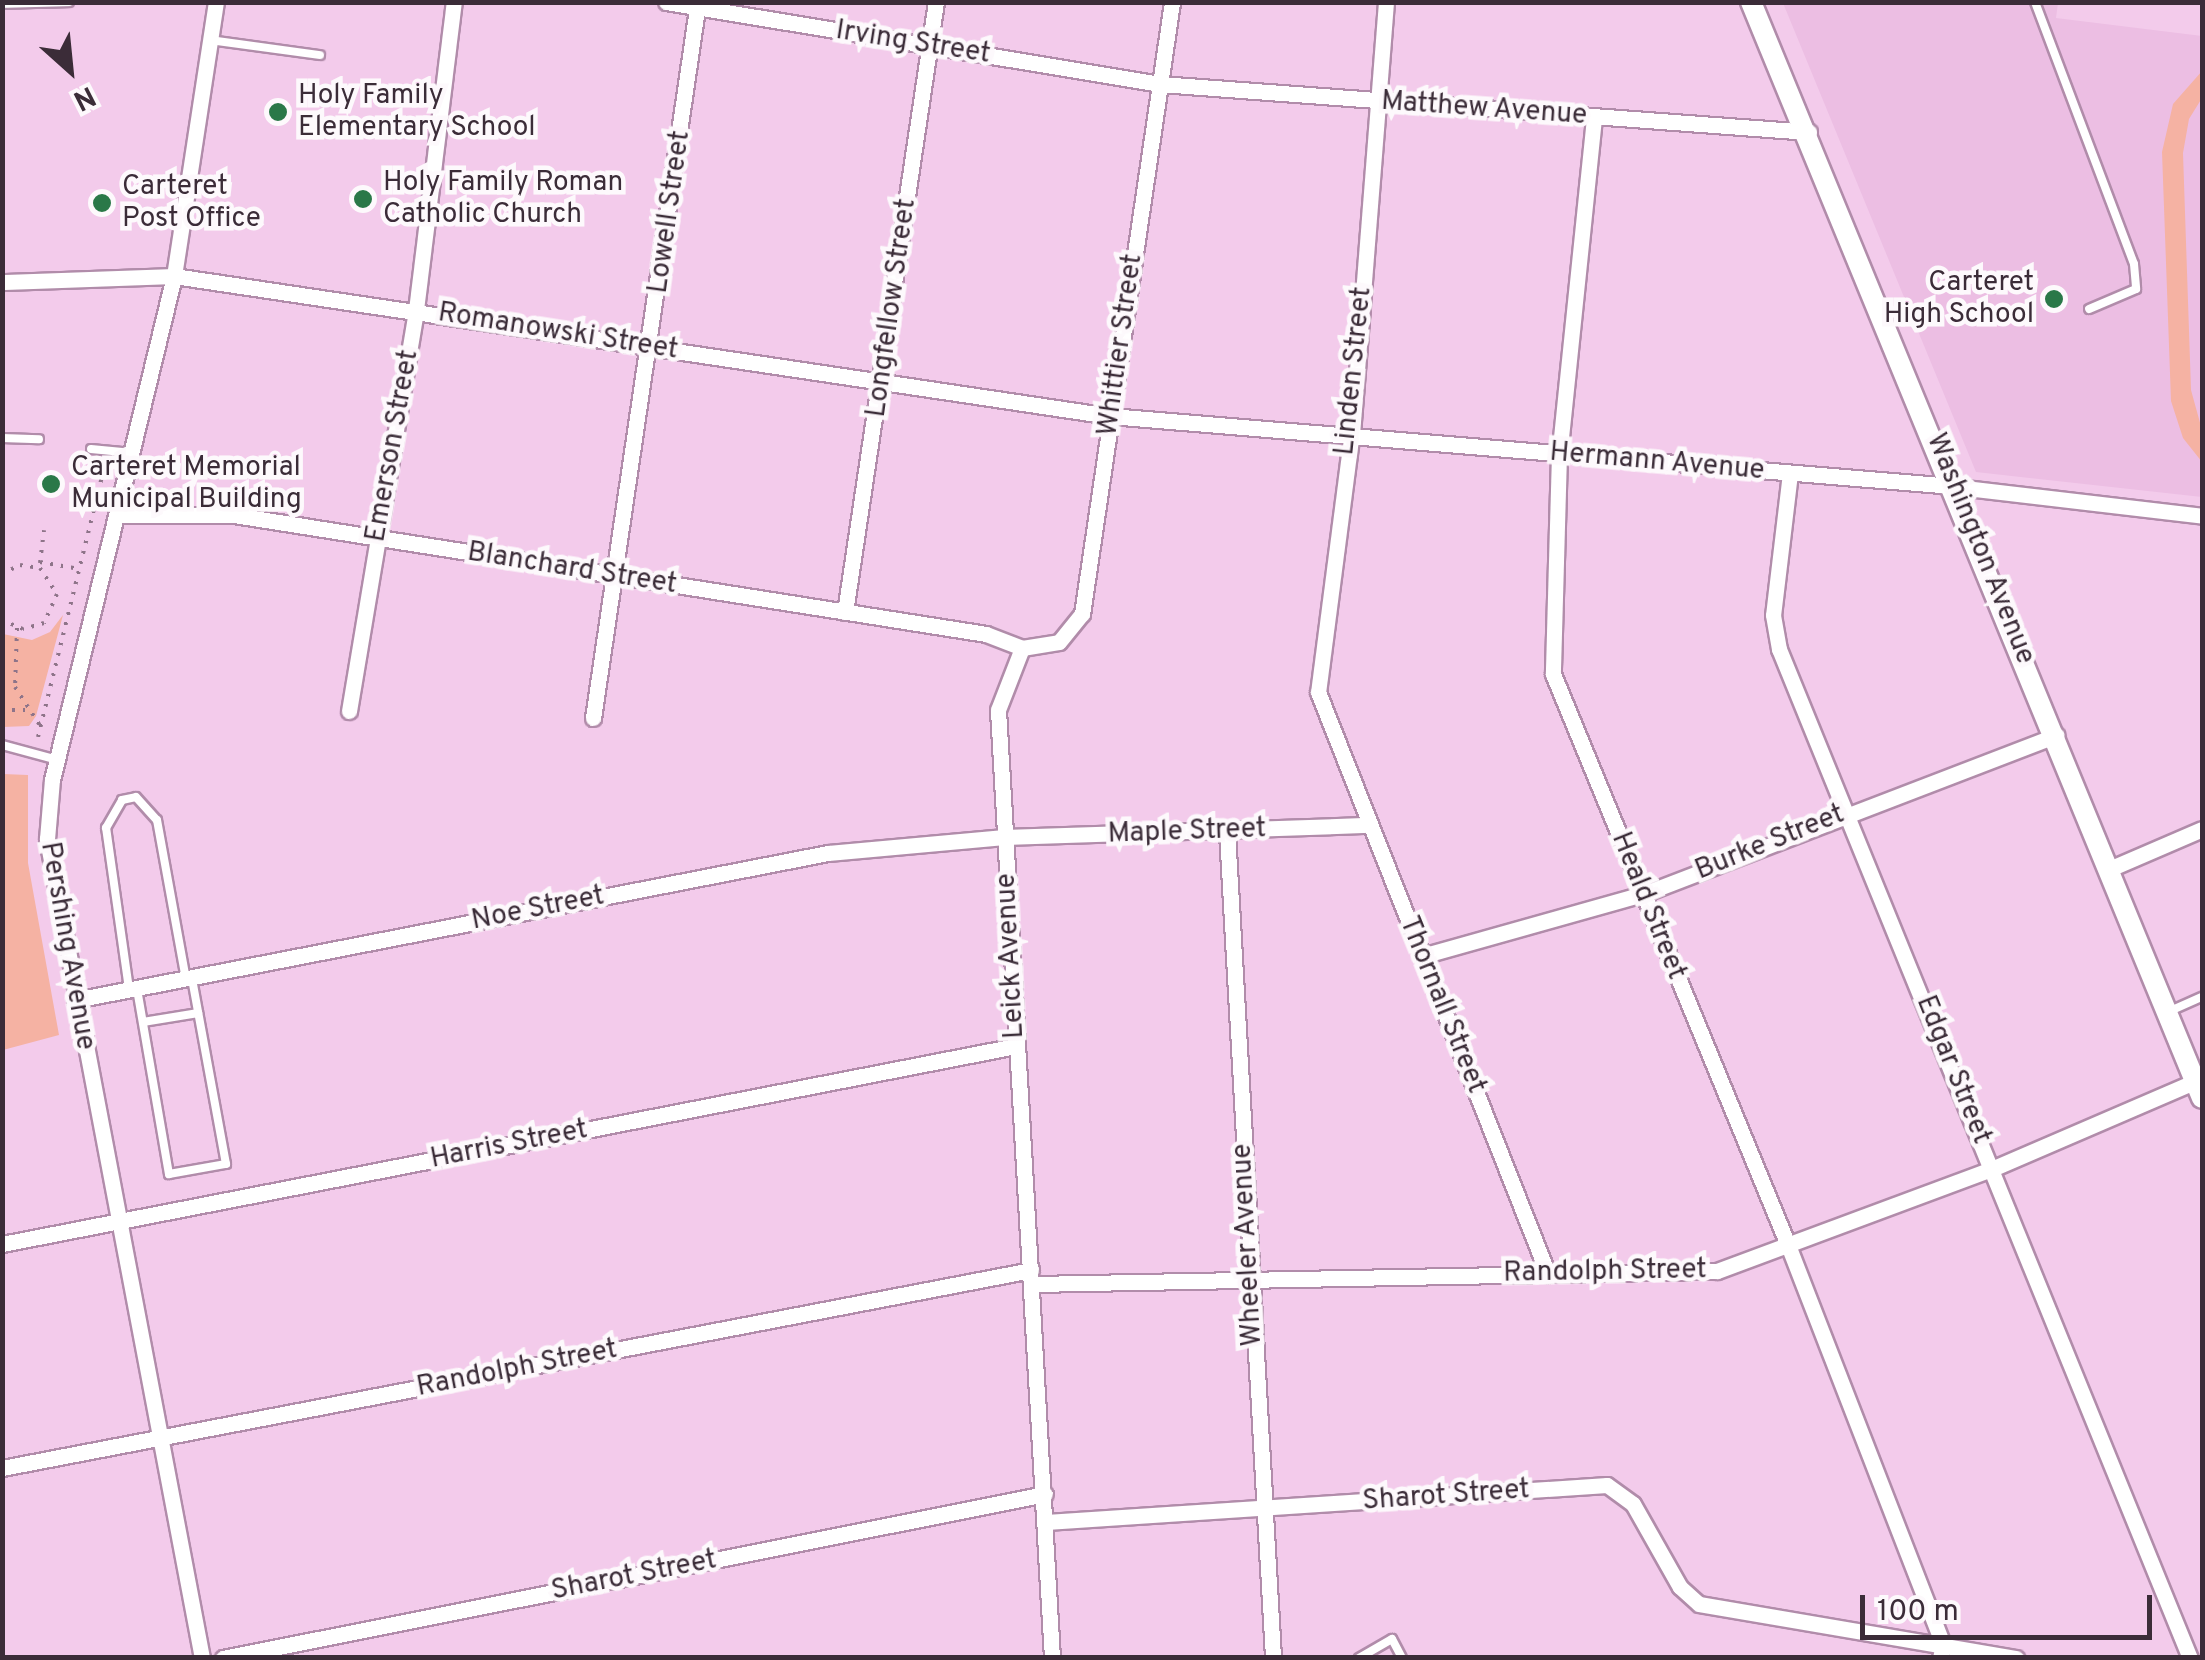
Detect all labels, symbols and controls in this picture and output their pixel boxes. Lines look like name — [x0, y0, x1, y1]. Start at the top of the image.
street label: Irving Street — [833, 14, 993, 72]
north arrow — [20, 20, 120, 120]
text: N — [66, 76, 101, 117]
place label: Holy Family Elementary School — [298, 79, 536, 145]
street label: Matthew Avenue — [1379, 85, 1589, 133]
marker: Holy Family Elementary School — [267, 101, 289, 123]
street label: Lowell Street — [642, 128, 698, 296]
place label: Holy Family Roman Catholic Church — [383, 166, 623, 232]
place label: Carteret Post Office — [122, 170, 261, 236]
marker: Holy Family Roman Catholic Church — [352, 188, 374, 210]
marker: Carteret Post Office — [91, 192, 113, 214]
street label: Longfellow Street — [860, 196, 924, 420]
street label: Whittier Street — [1092, 252, 1150, 438]
place label: Carteret High School — [1884, 266, 2034, 332]
street label: Linden Street — [1328, 285, 1380, 457]
marker: Carteret High School — [2043, 288, 2065, 310]
street label: Romanowski Street — [436, 296, 680, 368]
street label: Emerson Street — [360, 347, 426, 545]
street label: Washington Avenue — [1918, 428, 2042, 670]
street label: Hermann Avenue — [1548, 436, 1766, 488]
place label: Carteret Memorial Municipal Building — [71, 451, 302, 517]
marker: Carteret Memorial Municipal Building — [40, 473, 62, 495]
street label: Blanchard Street — [465, 536, 679, 602]
street label: Burke Street — [1691, 798, 1849, 888]
street label: Maple Street — [1107, 812, 1267, 852]
street label: Heald Street — [1603, 827, 1693, 985]
street label: Pershing Avenue — [32, 839, 102, 1053]
street label: Leick Avenue — [990, 872, 1032, 1040]
street label: Noe Street — [469, 880, 607, 938]
street label: Thornall Street — [1391, 912, 1493, 1098]
street label: Edgar Street — [1908, 991, 1998, 1149]
street label: Harris Street — [428, 1113, 590, 1177]
street label: Wheeler Avenue — [1226, 1142, 1270, 1348]
street label: Randolph Street — [1503, 1253, 1707, 1291]
street label: Randolph Street — [414, 1333, 620, 1405]
street label: Sharot Street — [1361, 1473, 1531, 1519]
street label: Sharot Street — [549, 1544, 719, 1608]
scale bar — [1865, 1575, 2158, 1637]
text: 100 m — [1877, 1594, 1959, 1631]

